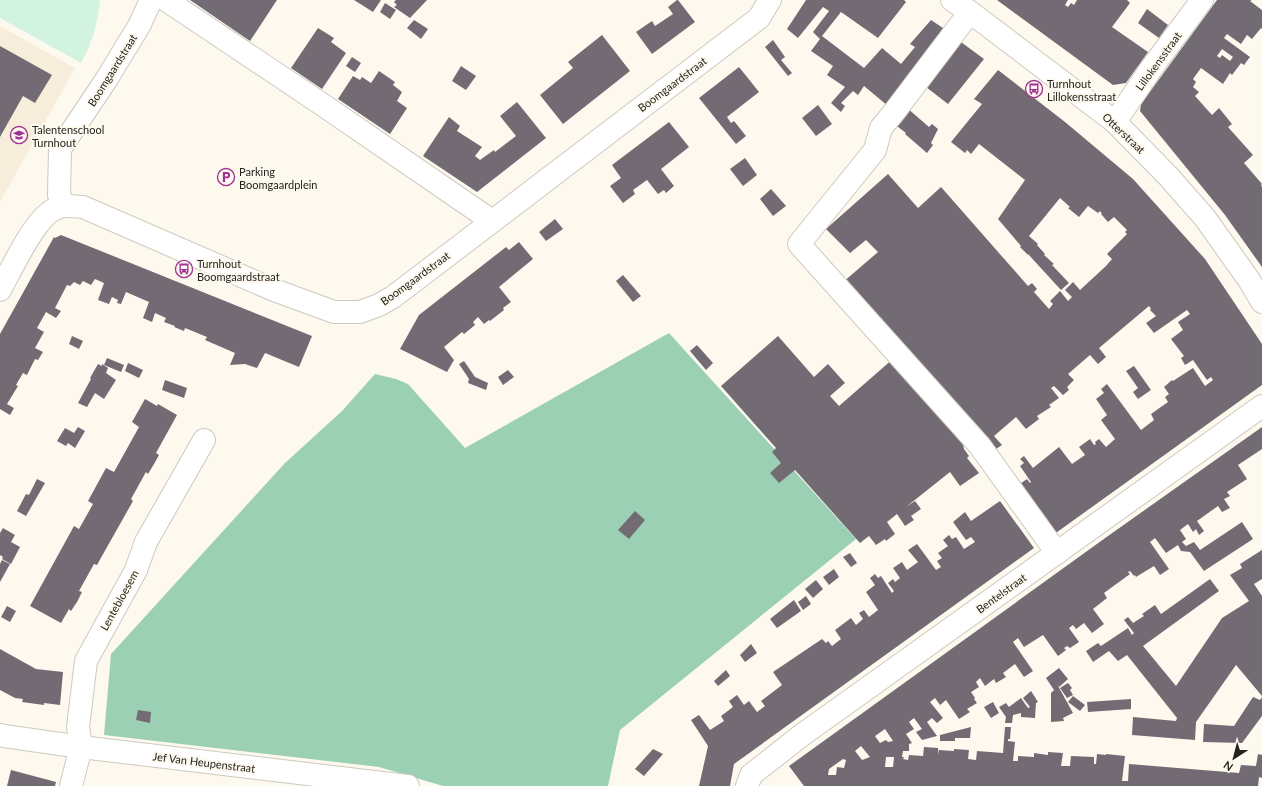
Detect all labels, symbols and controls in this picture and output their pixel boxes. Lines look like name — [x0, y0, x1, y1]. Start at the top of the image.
street label: Lillokensstraat — [1132, 29, 1184, 93]
street label: Boomgaardstraat — [85, 31, 139, 108]
street label: Boomgaardstraat — [635, 54, 709, 114]
place label: Turnhout Lillokensstraat — [1047, 77, 1116, 103]
bus stop icon: Turnhout Lillokensstraat — [1024, 79, 1044, 99]
street label: Otterstraat — [1100, 110, 1148, 156]
place label: Talentenschool Turnhout — [32, 123, 104, 149]
school or university icon: Talentenschool Turnhout — [9, 125, 29, 145]
place label: Parking Boomgaardplein — [239, 165, 318, 191]
parking icon: Parking Boomgaardplein — [216, 167, 236, 187]
street label: Boomgaardstraat — [378, 248, 452, 308]
place label: Turnhout Boomgaardstraat — [197, 257, 280, 283]
bus stop icon: Turnhout Boomgaardstraat — [174, 259, 194, 279]
street label: Lentebloesem — [97, 567, 141, 633]
street label: Bentelstraat — [973, 570, 1029, 615]
north arrow — [1214, 738, 1254, 778]
street label: Jef Van Heupenstraat — [152, 749, 256, 775]
text: N — [1221, 759, 1235, 774]

